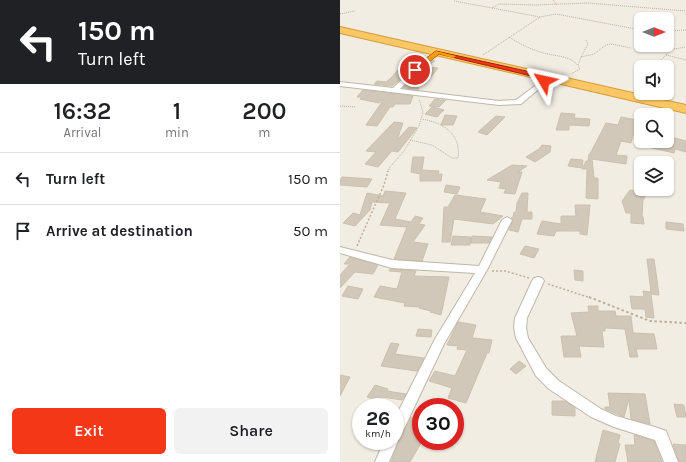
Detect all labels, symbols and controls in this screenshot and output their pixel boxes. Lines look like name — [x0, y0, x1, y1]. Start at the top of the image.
north arrow — [634, 12, 674, 52]
map controls — [634, 12, 674, 196]
text: 150 m — [78, 14, 156, 47]
icon: left — [12, 16, 64, 68]
text: Turn left — [78, 48, 146, 70]
pin — [398, 53, 432, 87]
icon: arrive — [404, 59, 426, 81]
position arrow — [523, 60, 565, 102]
button: sound — [634, 60, 674, 100]
text: 16:32 — [53, 97, 111, 125]
text: 1 — [173, 97, 181, 125]
text: 200 — [242, 97, 287, 125]
button: search — [634, 108, 674, 148]
text: Arrival — [63, 125, 102, 140]
text: min — [165, 125, 189, 140]
text: m — [258, 125, 270, 140]
button: layers — [634, 156, 674, 196]
icon: left — [12, 168, 34, 190]
text: Turn left — [46, 170, 105, 188]
text: 150 m — [288, 170, 328, 188]
icon: arrive — [12, 220, 34, 242]
text: Arrive at destination — [46, 222, 193, 240]
text: 50 m — [293, 222, 328, 240]
speed limit sign: 30 — [412, 398, 464, 450]
text: 26 — [366, 407, 390, 430]
button: Exit — [12, 408, 166, 454]
button: Share — [174, 408, 328, 454]
text: km/h — [365, 428, 391, 440]

